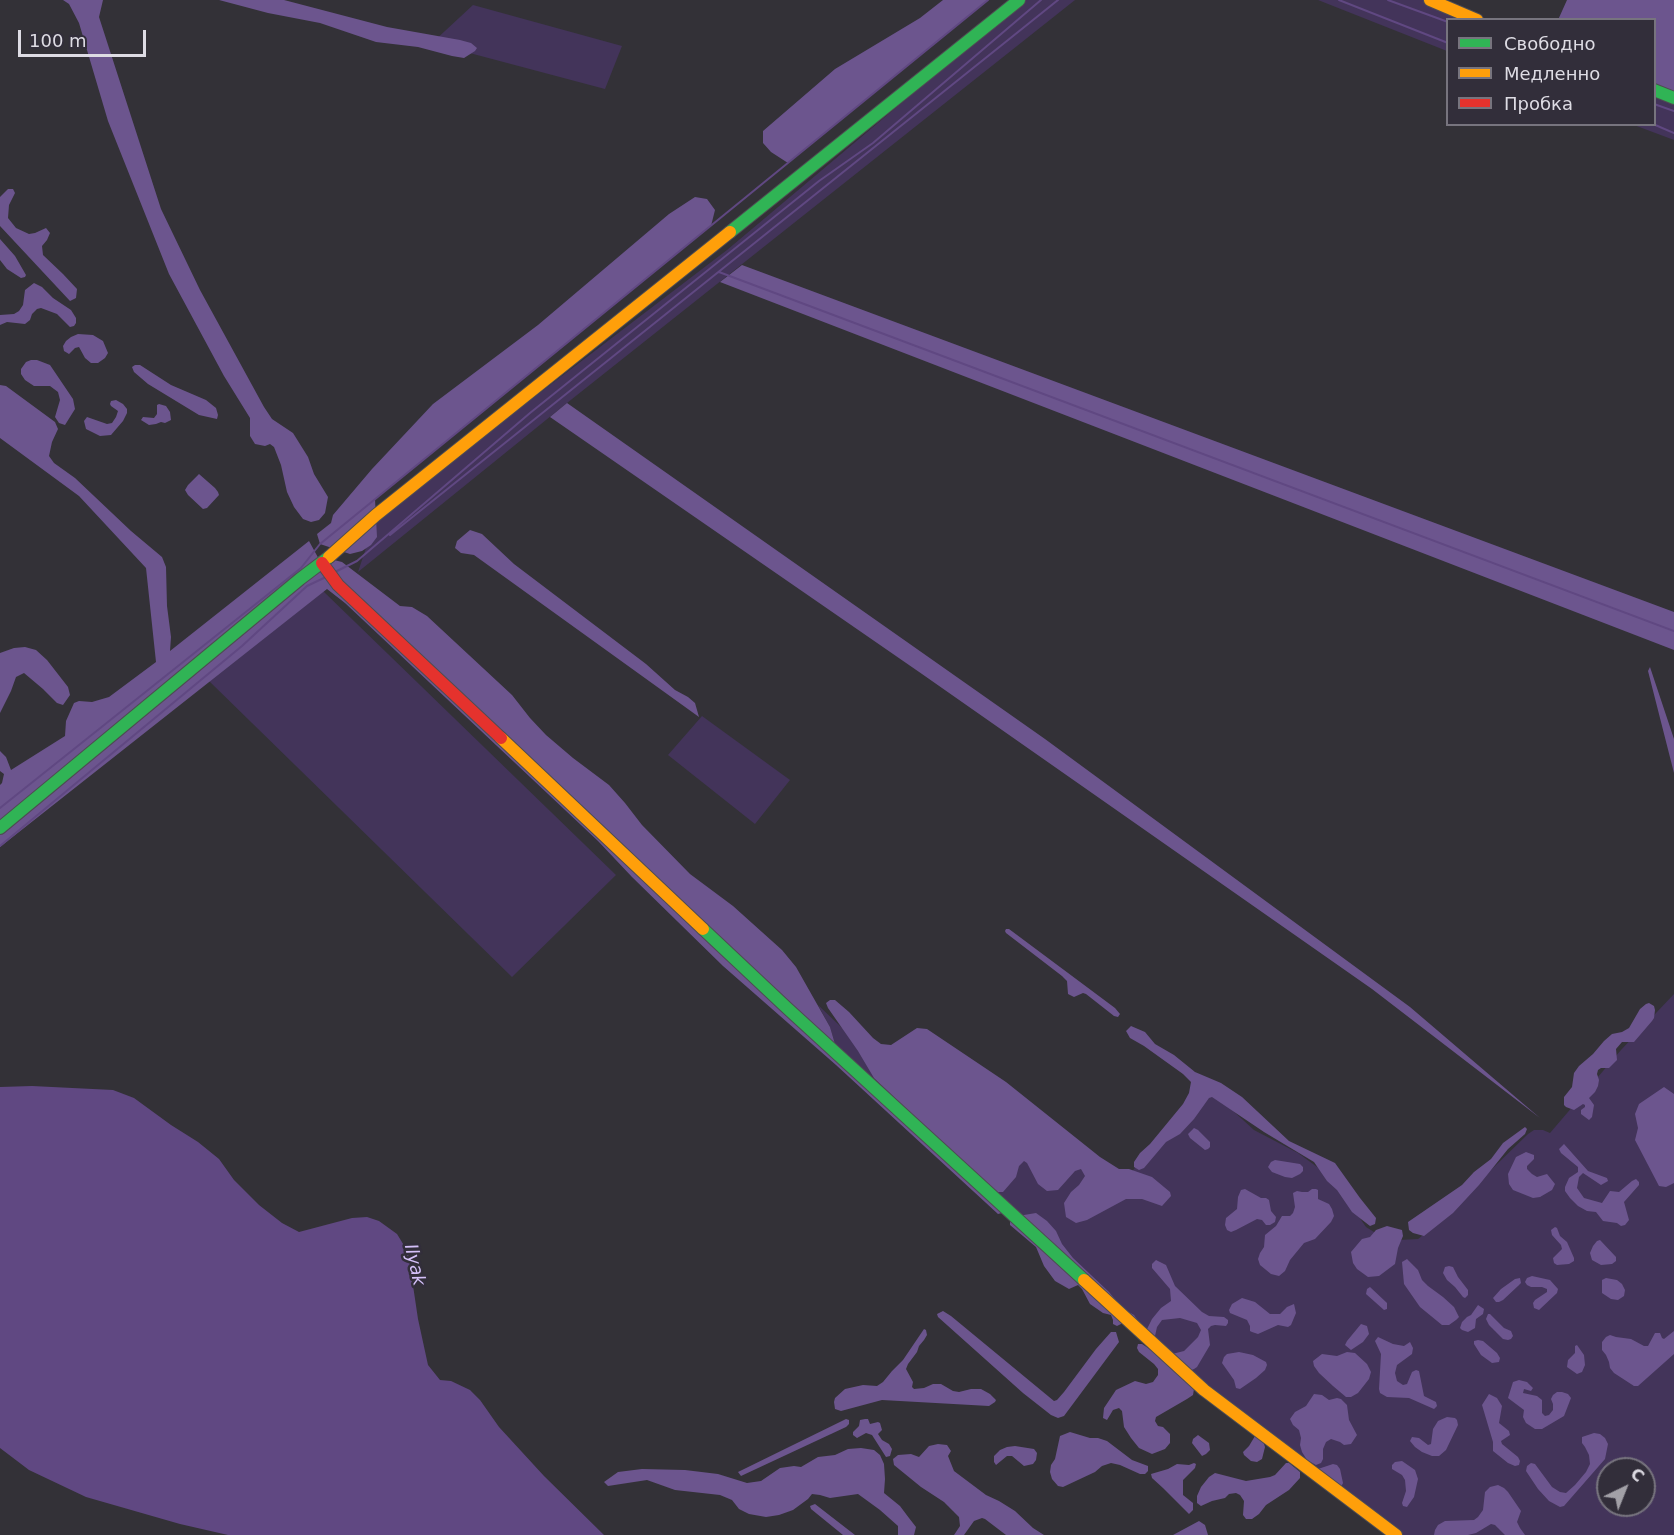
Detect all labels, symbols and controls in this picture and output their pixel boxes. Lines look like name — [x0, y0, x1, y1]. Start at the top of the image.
scale bar — [21, 18, 148, 56]
legend — [1446, 18, 1656, 126]
text: 100 m — [29, 30, 87, 51]
text: Свободно — [1504, 33, 1596, 54]
text: Медленно — [1504, 63, 1600, 84]
text: Пробка — [1504, 93, 1573, 114]
water label: Ilyak — [399, 1242, 429, 1288]
north arrow — [1596, 1457, 1656, 1517]
text: С — [1626, 1464, 1648, 1486]

